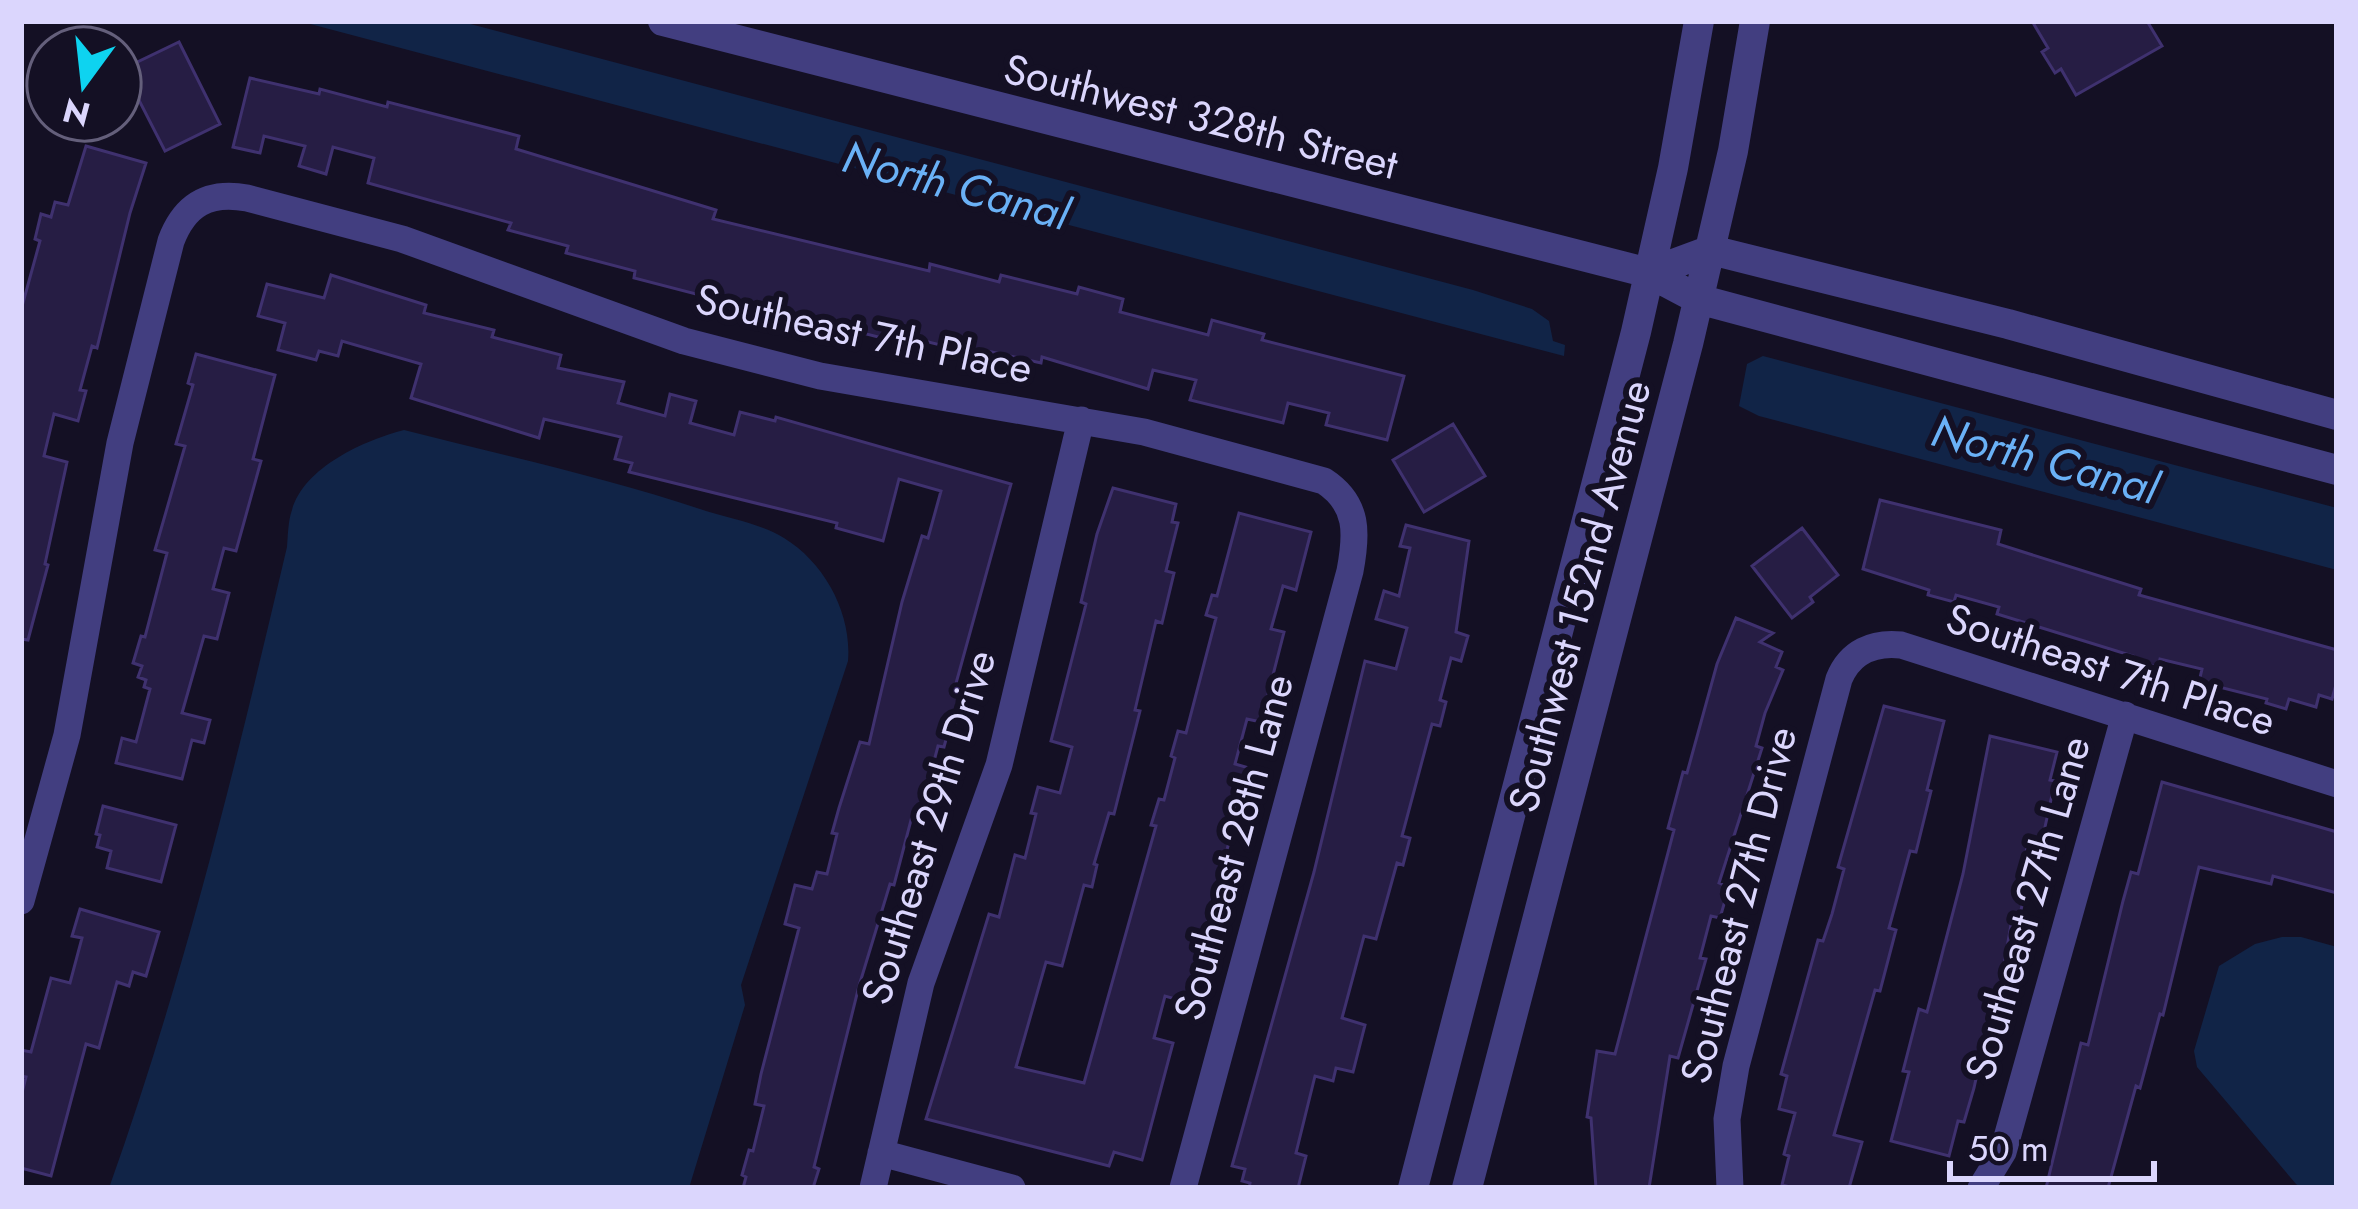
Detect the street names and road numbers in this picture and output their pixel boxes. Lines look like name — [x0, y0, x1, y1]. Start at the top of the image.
street label: Southwest 328th Street — [998, 38, 1404, 195]
street label: Southeast 7th Place — [690, 268, 1038, 399]
street label: Southwest 152nd Avenue — [1492, 373, 1667, 819]
street label: Southeast 7th Place — [1938, 587, 2283, 751]
street label: Southeast 29th Drive — [846, 642, 1011, 1012]
street label: Southeast 28th Lane — [1158, 667, 1309, 1027]
street label: Southeast 27th Drive — [1665, 720, 1812, 1090]
street label: Southeast 27th Lane — [1949, 729, 2106, 1087]

